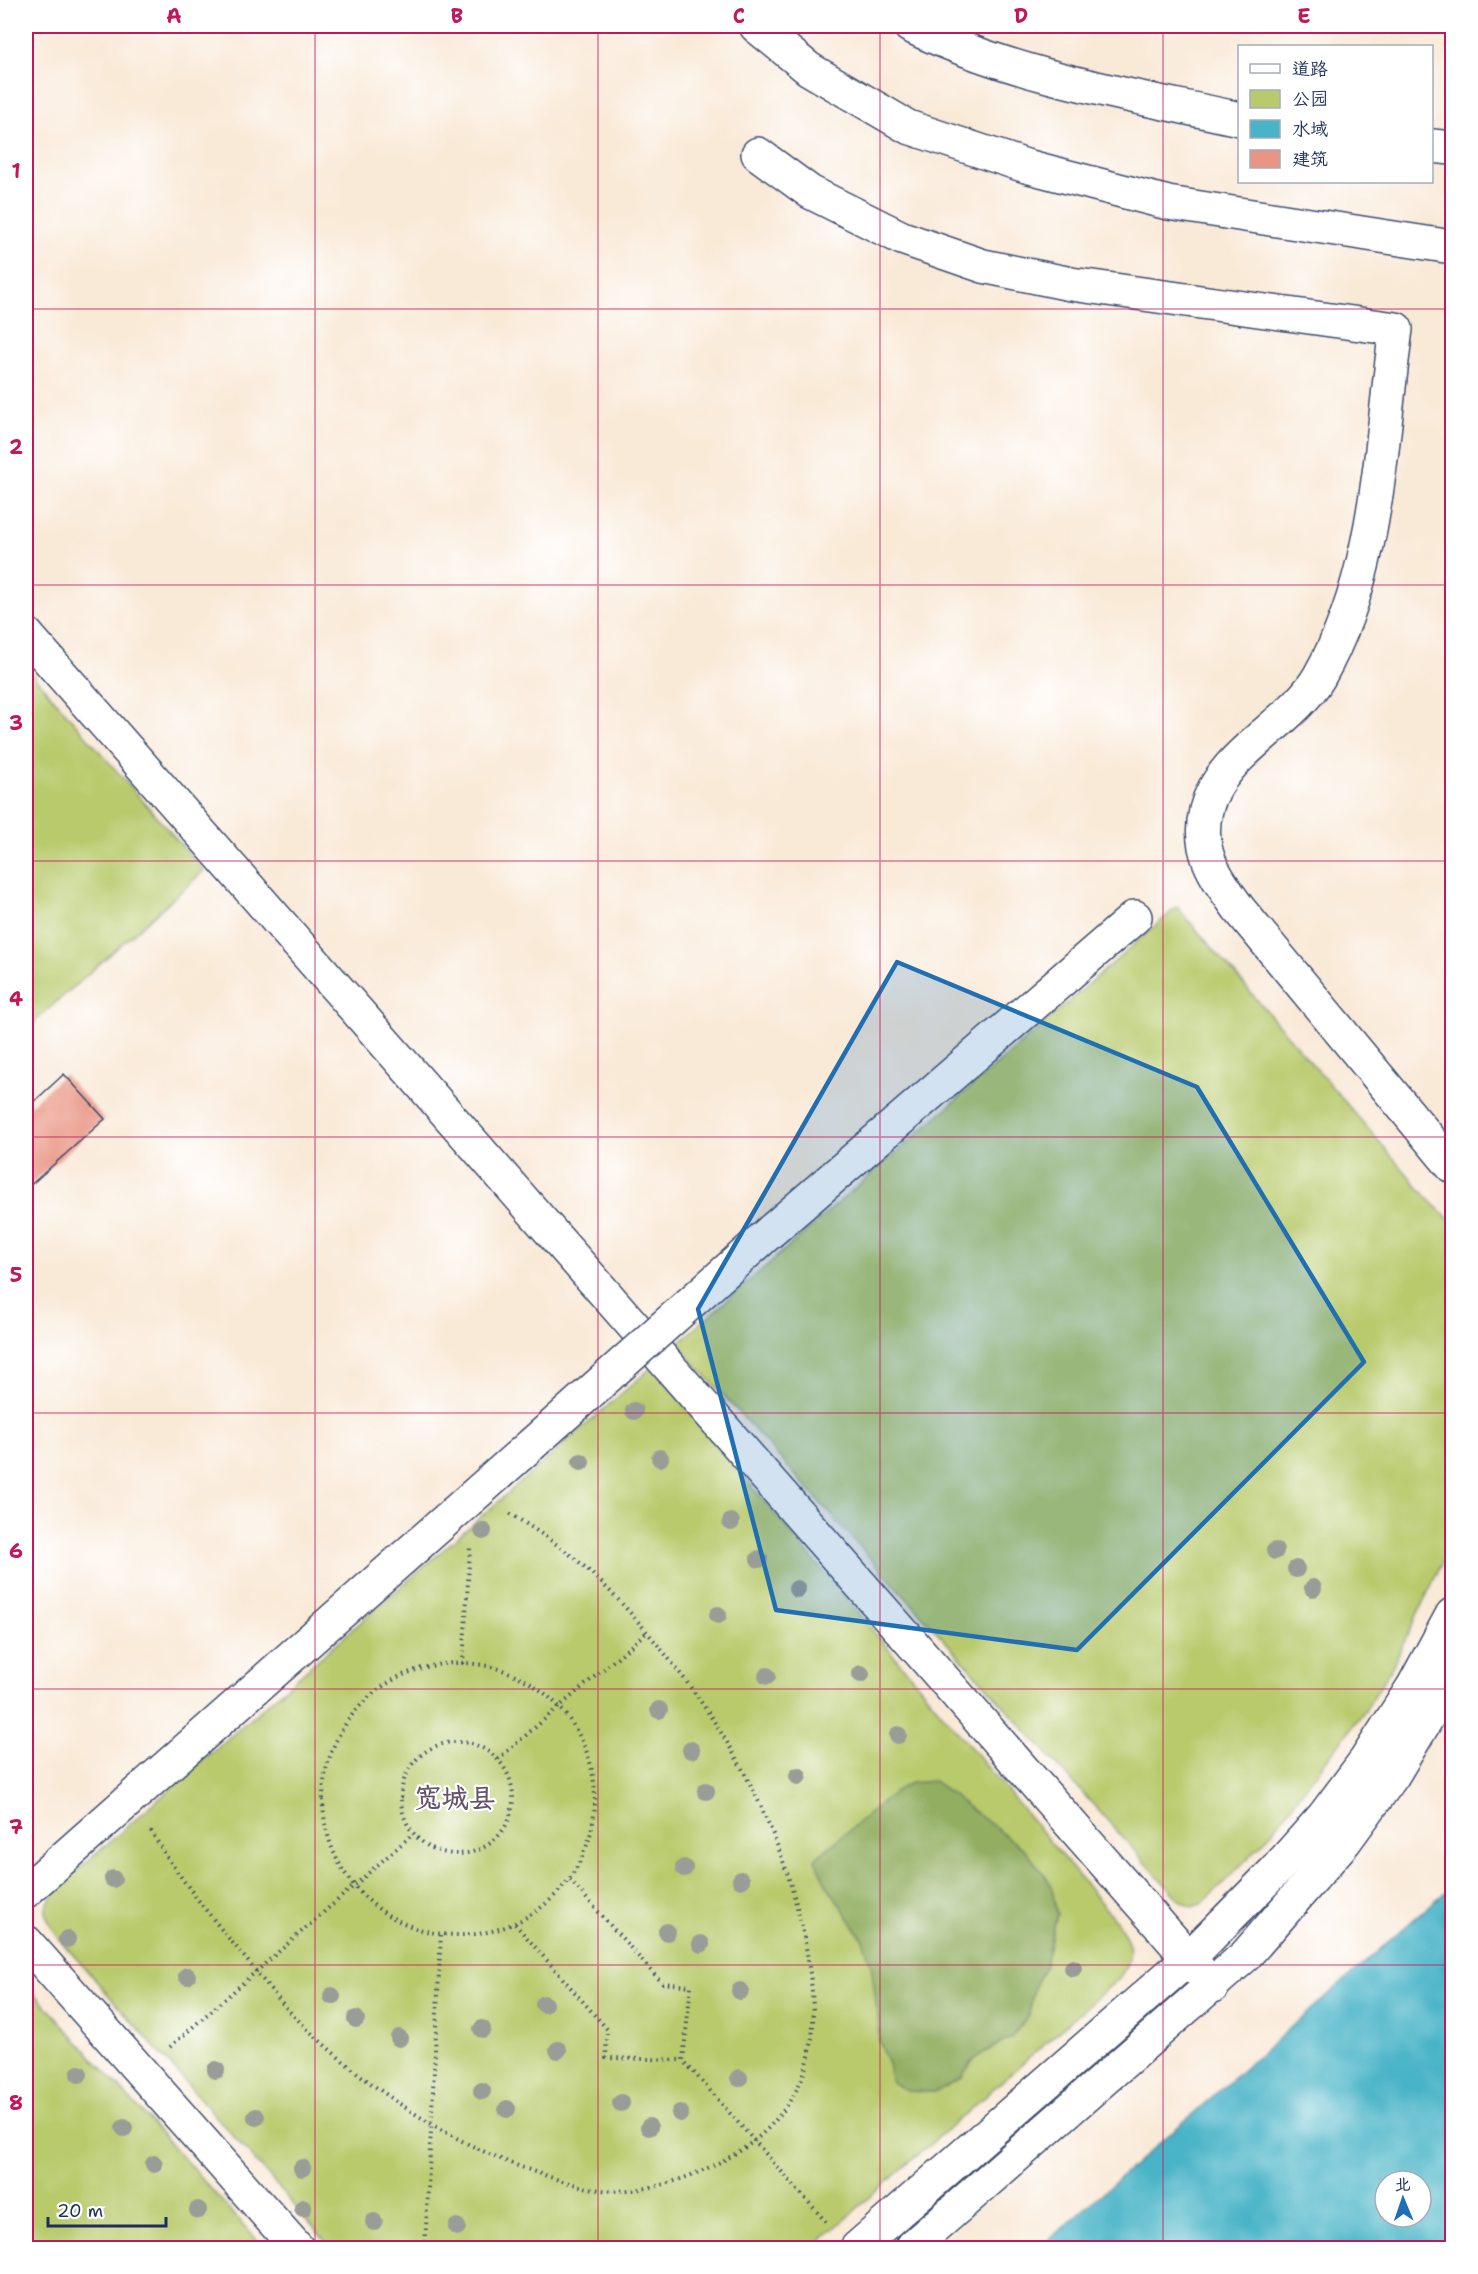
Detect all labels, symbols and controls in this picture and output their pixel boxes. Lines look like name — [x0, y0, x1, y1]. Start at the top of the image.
text: A — [166, 3, 182, 29]
text: B — [451, 3, 463, 29]
text: C — [733, 3, 745, 29]
text: D — [1014, 3, 1028, 29]
text: E — [1297, 3, 1311, 29]
legend — [1238, 45, 1433, 183]
text: 道路 — [1292, 57, 1328, 81]
text: 公园 — [1292, 87, 1328, 111]
text: 水域 — [1292, 117, 1328, 141]
text: 建筑 — [1292, 147, 1328, 171]
text: 1 — [11, 158, 21, 184]
text: 2 — [9, 434, 23, 460]
text: 3 — [9, 710, 23, 736]
text: 4 — [9, 986, 23, 1012]
text: 5 — [10, 1262, 22, 1288]
text: 6 — [9, 1538, 23, 1564]
district label: 宽城县 — [415, 1779, 496, 1816]
text: 7 — [9, 1814, 23, 1840]
text: 8 — [9, 2090, 23, 2116]
north arrow — [1373, 2169, 1433, 2229]
text: 北 — [1394, 2174, 1411, 2195]
scale bar — [48, 2190, 166, 2228]
text: 20 m — [57, 2199, 103, 2223]

